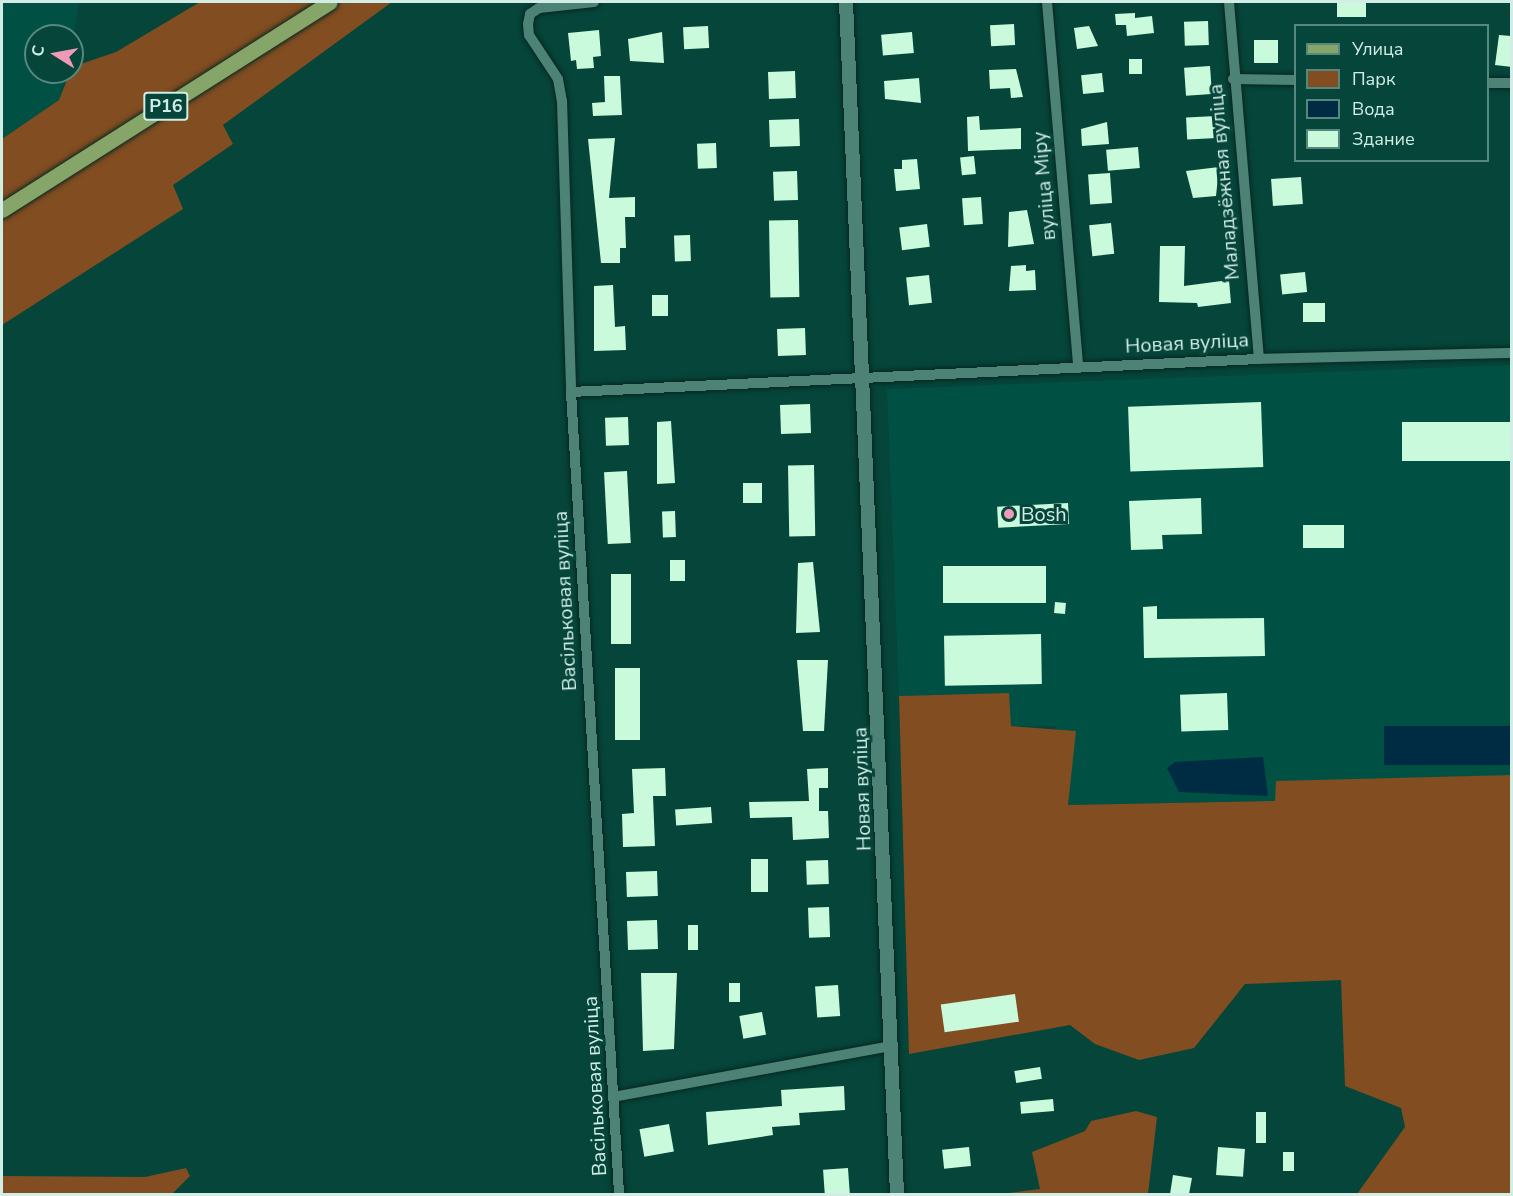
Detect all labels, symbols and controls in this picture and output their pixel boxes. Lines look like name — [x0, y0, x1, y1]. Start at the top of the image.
north arrow — [24, 24, 84, 84]
legend — [1294, 24, 1489, 162]
text: Улица — [1352, 37, 1403, 61]
text: С — [26, 44, 50, 58]
text: Парк — [1352, 67, 1395, 91]
street label: Маладзёжная вуліца — [1203, 83, 1245, 281]
road number: Р16 — [142, 91, 190, 121]
text: Вода — [1352, 97, 1395, 121]
text: Здание — [1352, 127, 1415, 151]
street label: вуліца Міру — [1027, 131, 1061, 241]
street label: Новая вуліца — [1124, 328, 1250, 358]
place label: Bosh — [1021, 502, 1067, 526]
marker: Bosh — [1002, 507, 1016, 521]
street label: Васільковая вуліца — [548, 510, 582, 692]
street label: Новая вуліца — [848, 727, 876, 851]
street label: Васільковая вуліца — [578, 995, 612, 1177]

